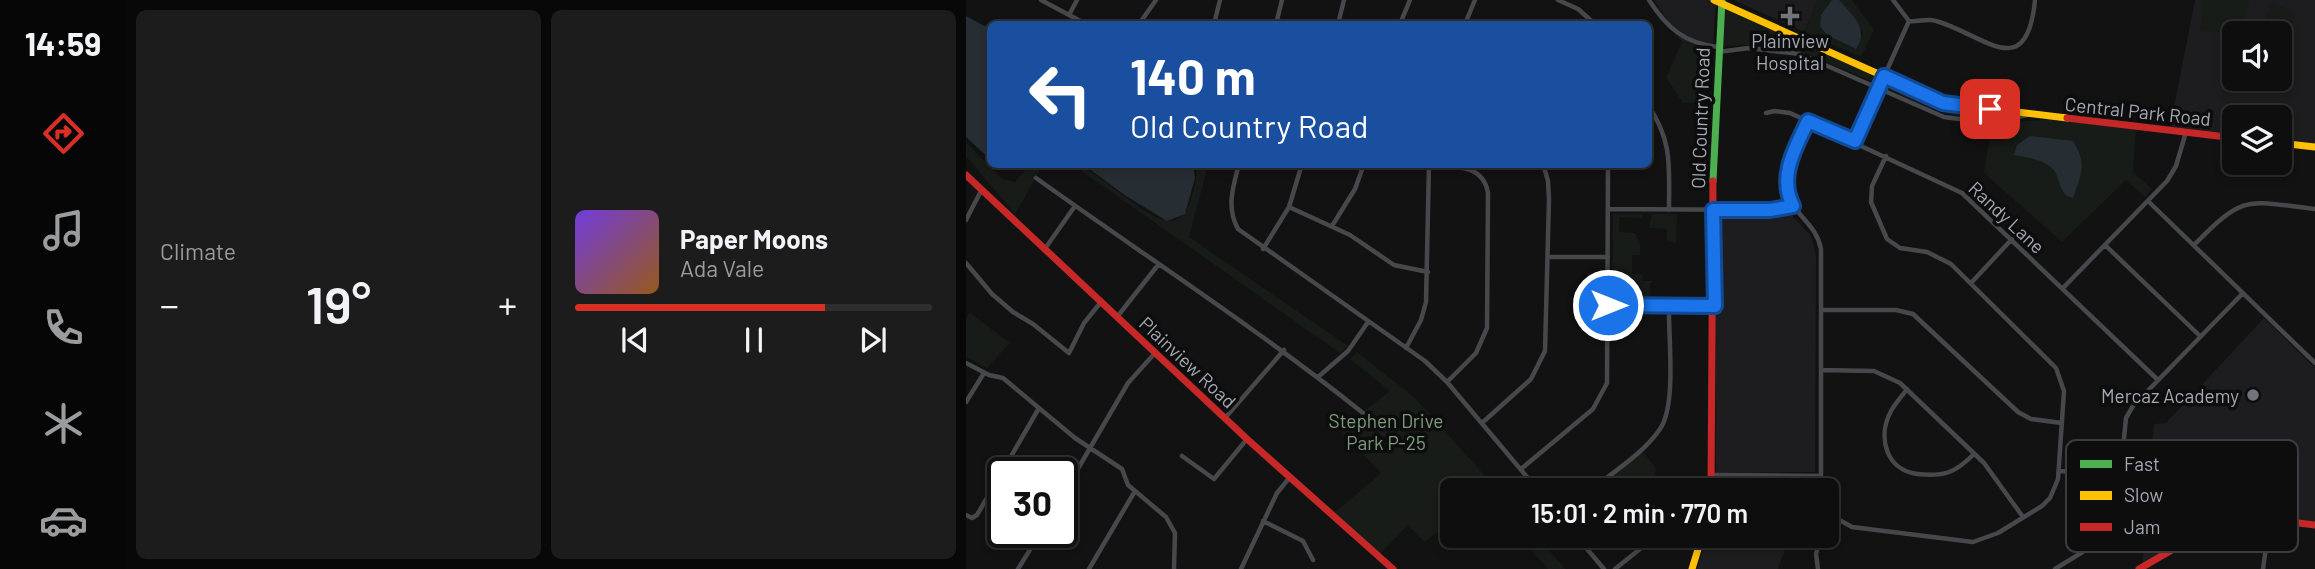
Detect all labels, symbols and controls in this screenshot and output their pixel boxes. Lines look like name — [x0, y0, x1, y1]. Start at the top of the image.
marker: Plainview Hospital — [1780, 6, 1800, 26]
map controls — [2222, 21, 2292, 175]
button: sound — [2222, 21, 2292, 91]
text: 14:59 — [25, 24, 101, 62]
place label: Plainview Hospital — [1751, 29, 1829, 74]
text: 140 m — [1130, 46, 1256, 105]
street label: Old Country Road — [1686, 47, 1714, 189]
icon: left — [1015, 49, 1106, 140]
pin — [1960, 79, 2020, 139]
icon: arrive — [1971, 90, 2009, 128]
street label: Central Park Road — [2064, 92, 2212, 130]
button: layers — [2222, 105, 2292, 175]
text: Old Country Road — [1130, 106, 1368, 144]
icon: directions — [39, 109, 88, 158]
street label: Randy Lane — [1964, 176, 2050, 258]
icon: music — [39, 206, 88, 255]
text: Paper Moons — [680, 223, 828, 254]
text: Climate — [160, 237, 236, 265]
text: Ada Vale — [680, 254, 764, 282]
position arrow — [1571, 268, 1645, 342]
text: 19° — [306, 272, 371, 334]
text: − — [160, 281, 179, 327]
text: + — [498, 281, 517, 327]
icon: phone — [39, 303, 88, 352]
street label: Plainview Road — [1135, 311, 1241, 413]
icon: previous — [616, 321, 654, 359]
icon: pause — [735, 321, 773, 359]
icon: next — [854, 321, 892, 359]
place label: Mercaz Academy — [2101, 384, 2239, 407]
marker: Mercaz Academy — [2245, 387, 2261, 403]
icon: climate — [39, 399, 88, 448]
park label: Stephen Drive Park P-25 — [1329, 409, 1443, 454]
legend — [2066, 440, 2298, 552]
text: Fast — [2124, 452, 2160, 475]
speed limit sign: 30 — [987, 457, 1078, 548]
text: Slow — [2124, 483, 2163, 506]
icon: car — [39, 496, 88, 545]
text: 15:01 · 2 min · 770 m — [1531, 497, 1748, 528]
text: Jam — [2124, 515, 2160, 538]

